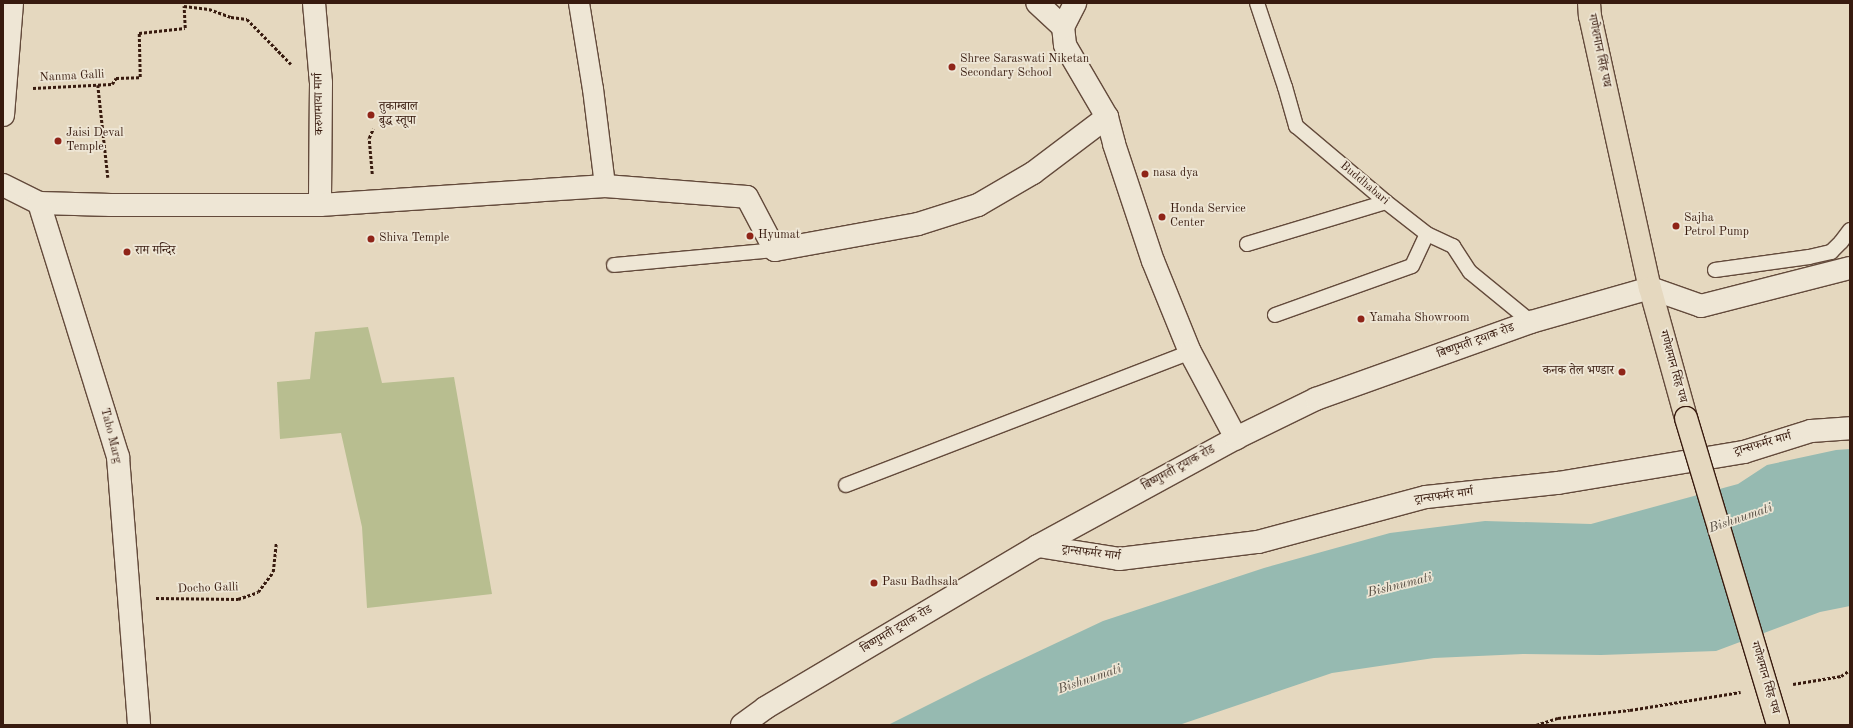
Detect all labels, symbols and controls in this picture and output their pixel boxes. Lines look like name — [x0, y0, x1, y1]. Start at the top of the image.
street label: गणेशमान सिंह पथ — [1583, 13, 1613, 89]
place label: Shree Saraswati Niketan Secondary School — [960, 53, 1089, 81]
marker: Shree Saraswati Niketan Secondary School — [947, 62, 957, 72]
street label: Nanma Galli — [39, 68, 105, 86]
street label: करुणमाया मार्ग — [312, 73, 328, 135]
place label: तुकाम्बाल बुद्ध स्तूपा — [379, 101, 418, 129]
marker: तुकाम्बाल बुद्ध स्तूपा — [366, 110, 376, 120]
place label: Jaisi Deval Temple — [66, 127, 123, 155]
marker: Jaisi Deval Temple — [53, 136, 63, 146]
street label: Buddhabari — [1336, 159, 1392, 209]
place label: nasa dya — [1153, 167, 1198, 181]
marker: nasa dya — [1140, 169, 1150, 179]
place label: Honda Service Center — [1170, 203, 1246, 231]
marker: Honda Service Center — [1157, 212, 1167, 222]
place label: Sajha Petrol Pump — [1684, 212, 1749, 240]
marker: Sajha Petrol Pump — [1671, 221, 1681, 231]
place label: Hyumat — [758, 229, 800, 243]
marker: Hyumat — [745, 231, 755, 241]
place label: Shiva Temple — [379, 232, 449, 246]
marker: Shiva Temple — [366, 234, 376, 244]
place label: राम मन्दिर — [135, 245, 176, 259]
marker: राम मन्दिर — [122, 247, 132, 257]
place label: Yamaha Showroom — [1369, 312, 1470, 326]
marker: Yamaha Showroom — [1356, 314, 1366, 324]
street label: बिष्णुमती ट्रयाक रोड — [1436, 321, 1516, 363]
street label: गणेशमान सिंह पथ — [1655, 329, 1689, 405]
place label: कनक तेल भण्डार — [1543, 365, 1614, 379]
marker: कनक तेल भण्डार — [1617, 367, 1627, 377]
street label: Tabo Marg — [96, 407, 124, 465]
street label: ट्रान्सफर्मर मार्ग — [1733, 430, 1793, 460]
street label: बिष्णुमती ट्रयाक रोड — [1140, 443, 1218, 495]
street label: ट्रान्सफर्मर मार्ग — [1414, 486, 1474, 508]
water label: Bishnumati — [1707, 501, 1775, 537]
street label: ट्रान्सफर्मर मार्ग — [1061, 543, 1121, 565]
water label: Bishnumati — [1366, 570, 1434, 602]
place label: Pasu Badhsala — [882, 576, 958, 590]
marker: Pasu Badhsala — [869, 578, 879, 588]
street label: Docho Galli — [177, 581, 239, 597]
street label: बिष्णुमती ट्रयाक रोड — [859, 603, 935, 657]
street label: गणेशमान सिंह पथ — [1746, 640, 1782, 716]
water label: Bishnumati — [1056, 662, 1124, 698]

